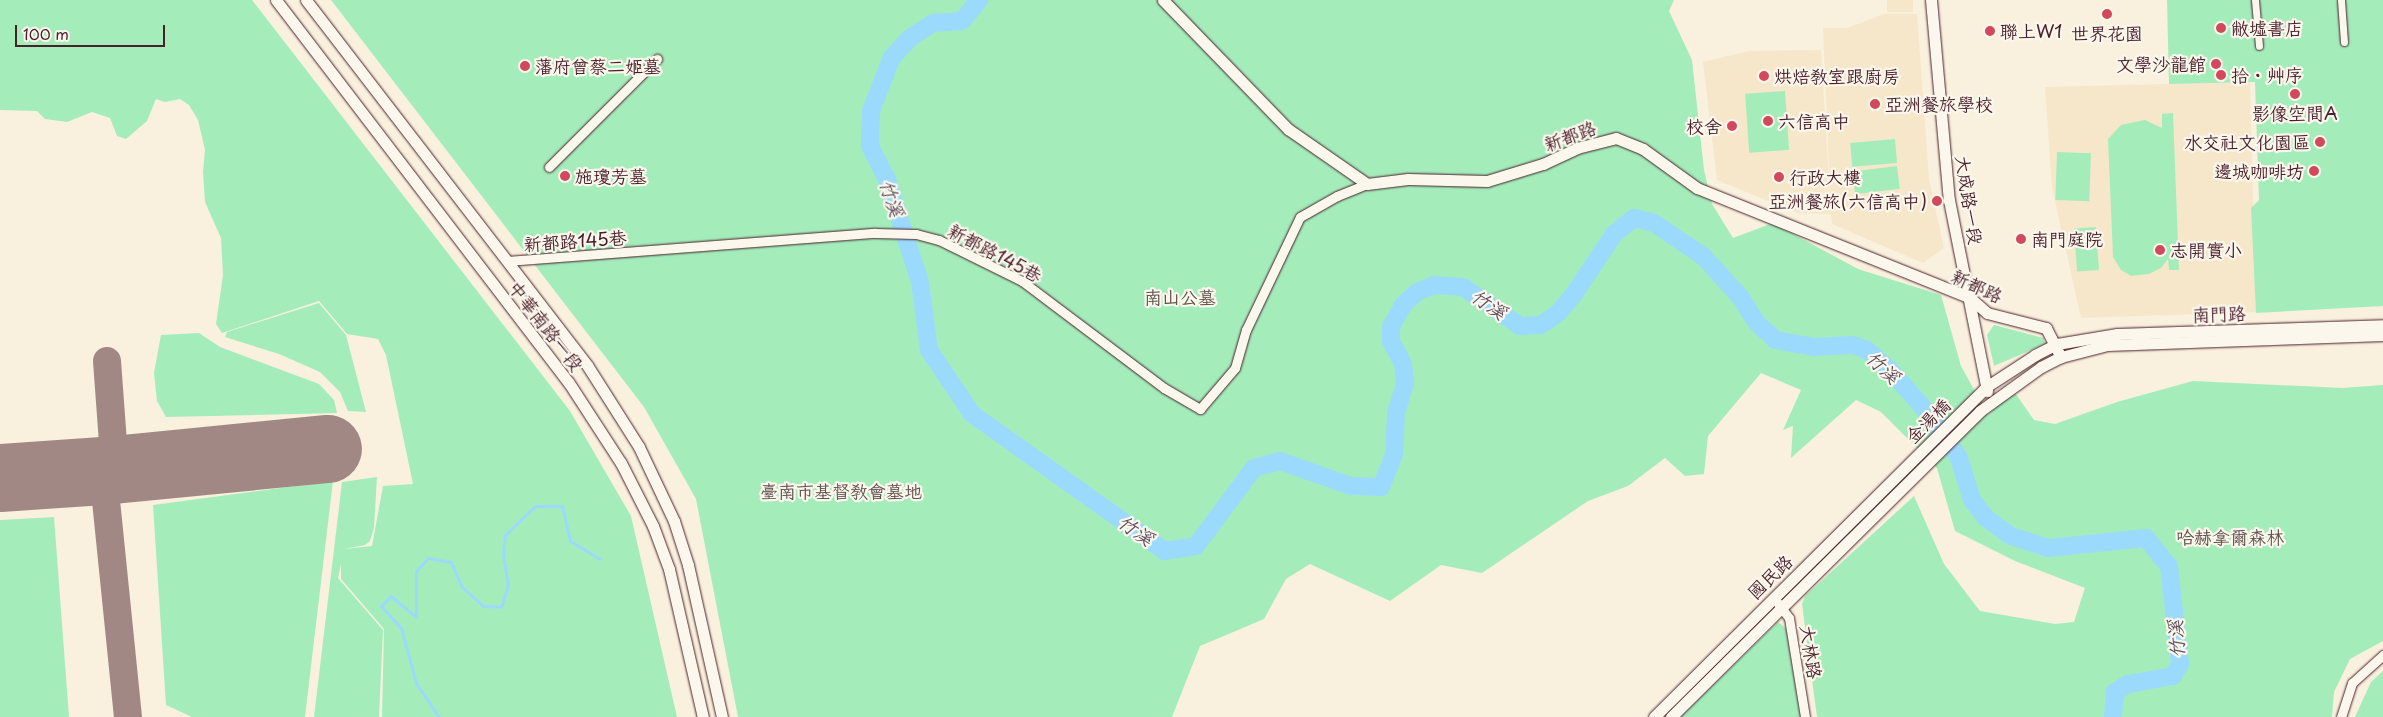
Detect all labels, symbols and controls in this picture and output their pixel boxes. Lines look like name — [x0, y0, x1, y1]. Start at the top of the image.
marker: 世界花園 — [2101, 8, 2113, 20]
scale bar — [18, 15, 168, 47]
place label: 敝墟書店 — [2231, 17, 2303, 39]
place label: 聯上W1 — [2000, 20, 2062, 42]
text: 100 m — [23, 22, 69, 45]
place label: 世界花園 — [2071, 22, 2143, 44]
marker: 敝墟書店 — [2215, 22, 2227, 34]
marker: 聯上W1 — [1984, 25, 1996, 37]
place label: 文學沙龍館 — [2116, 53, 2206, 75]
place label: 藩府曾蔡二姬墓 — [535, 55, 661, 77]
marker: 文學沙龍館 — [2210, 58, 2222, 70]
marker: 藩府曾蔡二姬墓 — [519, 60, 531, 72]
place label: 拾・艸序 — [2231, 64, 2303, 86]
place label: 烘焙教室跟廚房 — [1774, 65, 1900, 87]
marker: 拾・艸序 — [2215, 69, 2227, 81]
marker: 烘焙教室跟廚房 — [1758, 70, 1770, 82]
marker: 影像空間A — [2289, 88, 2301, 100]
place label: 亞洲餐旅學校 — [1885, 93, 1993, 115]
marker: 亞洲餐旅學校 — [1869, 98, 1881, 110]
place label: 影像空間A — [2252, 102, 2338, 124]
place label: 六信高中 — [1778, 110, 1850, 132]
place label: 校舍 — [1686, 115, 1722, 137]
marker: 六信高中 — [1762, 115, 1774, 127]
street label: 新都路 — [1541, 117, 1599, 155]
marker: 校舍 — [1726, 120, 1738, 132]
place label: 水交社文化園區 — [2184, 131, 2310, 153]
marker: 水交社文化園區 — [2314, 136, 2326, 148]
street label: 大成路一段 — [1951, 154, 1987, 246]
place label: 邊城咖啡坊 — [2214, 160, 2304, 182]
place label: 施瓊芳墓 — [575, 165, 647, 187]
marker: 邊城咖啡坊 — [2308, 165, 2320, 177]
place label: 行政大樓 — [1789, 166, 1861, 188]
marker: 施瓊芳墓 — [559, 170, 571, 182]
marker: 行政大樓 — [1773, 171, 1785, 183]
water label: 竹溪 — [875, 176, 909, 220]
place label: 亞洲餐旅(六信高中) — [1769, 190, 1927, 212]
marker: 亞洲餐旅(六信高中) — [1931, 195, 1943, 207]
street label: 新都路145巷 — [944, 219, 1046, 287]
street label: 新都路145巷 — [523, 227, 627, 255]
place label: 南門庭院 — [2031, 228, 2103, 250]
marker: 南門庭院 — [2015, 233, 2027, 245]
place label: 志開實小 — [2170, 239, 2242, 261]
marker: 志開實小 — [2154, 244, 2166, 256]
street label: 新都路 — [1948, 265, 2006, 307]
street label: 中華南路一段 — [504, 277, 588, 375]
water label: 竹溪 — [1467, 284, 1511, 324]
park label: 南山公墓 — [1144, 286, 1216, 308]
street label: 南門路 — [2192, 302, 2246, 326]
water label: 竹溪 — [1861, 346, 1905, 388]
street label: 金湯橋 — [1901, 394, 1955, 448]
park label: 臺南市基督教會墓地 — [760, 480, 922, 502]
water label: 竹溪 — [1114, 510, 1158, 550]
park label: 哈赫拿爾森林 — [2176, 526, 2284, 548]
street label: 國民路 — [1743, 550, 1797, 604]
water label: 竹溪 — [2163, 619, 2189, 659]
street label: 大林路 — [1796, 624, 1826, 680]

